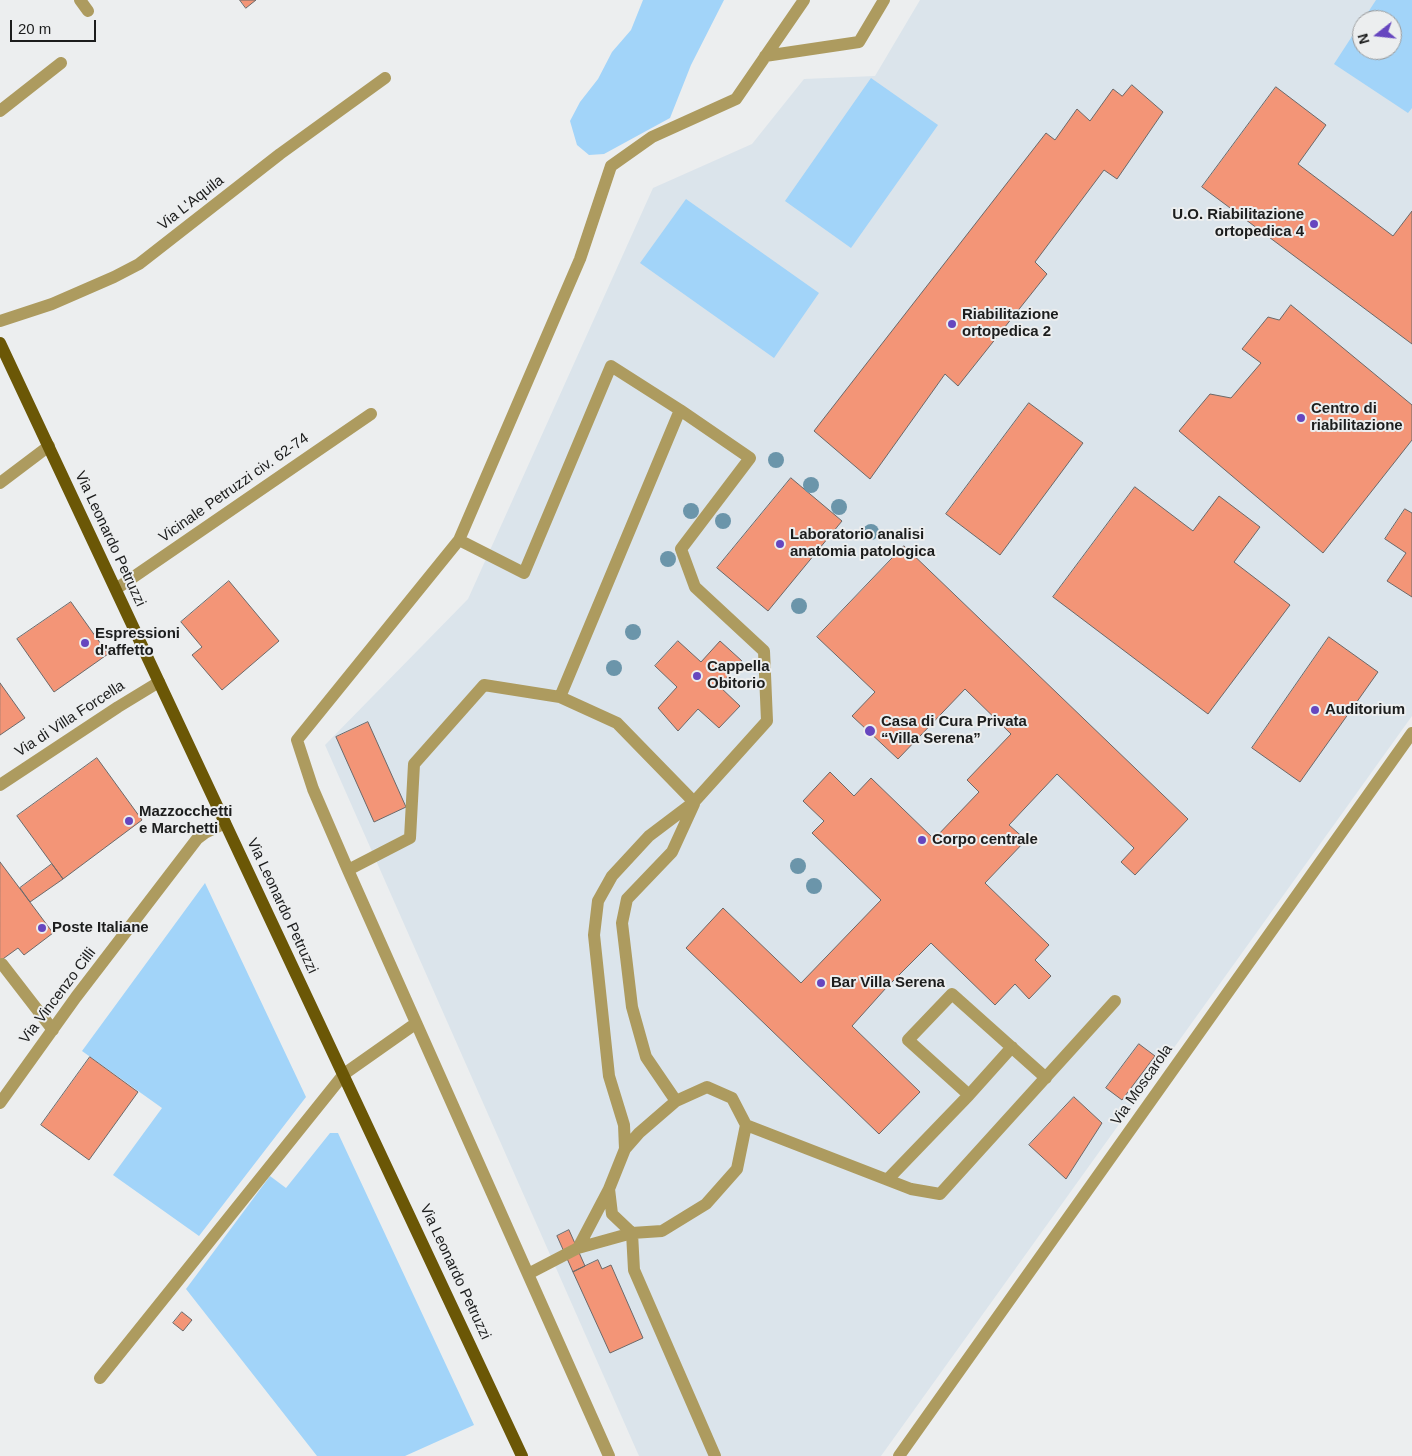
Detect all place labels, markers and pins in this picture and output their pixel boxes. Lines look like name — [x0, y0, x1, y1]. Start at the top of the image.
place label: U.O. Riabilitazione ortopedica 4 — [1172, 206, 1304, 241]
marker: U.O. Riabilitazione ortopedica 4 — [1308, 218, 1320, 230]
place label: Riabilitazione ortopedica 2 — [962, 306, 1059, 341]
marker: Riabilitazione ortopedica 2 — [946, 318, 958, 330]
place label: Centro di riabilitazione — [1311, 400, 1403, 435]
marker: Centro di riabilitazione — [1295, 412, 1307, 424]
place label: Laboratorio analisi anatomia patologica — [790, 526, 935, 561]
marker: Laboratorio analisi anatomia patologica — [774, 538, 786, 550]
place label: Espressioni d'affetto — [95, 625, 180, 660]
marker: Espressioni d'affetto — [79, 637, 91, 649]
place label: Cappella Obitorio — [707, 658, 770, 693]
marker: Cappella Obitorio — [691, 670, 703, 682]
place label: Auditorium — [1325, 701, 1405, 719]
marker: Auditorium — [1309, 704, 1321, 716]
place label: Casa di Cura Privata “Villa Serena” — [881, 713, 1027, 748]
marker: Casa di Cura Privata “Villa Serena” — [863, 724, 877, 738]
place label: Mazzocchetti e Marchetti — [139, 803, 232, 838]
marker: Mazzocchetti e Marchetti — [123, 815, 135, 827]
place label: Corpo centrale — [932, 831, 1038, 849]
marker: Corpo centrale — [916, 834, 928, 846]
place label: Poste Italiane — [52, 919, 149, 937]
marker: Poste Italiane — [36, 922, 48, 934]
place label: Bar Villa Serena — [831, 974, 945, 992]
marker: Bar Villa Serena — [815, 977, 827, 989]

